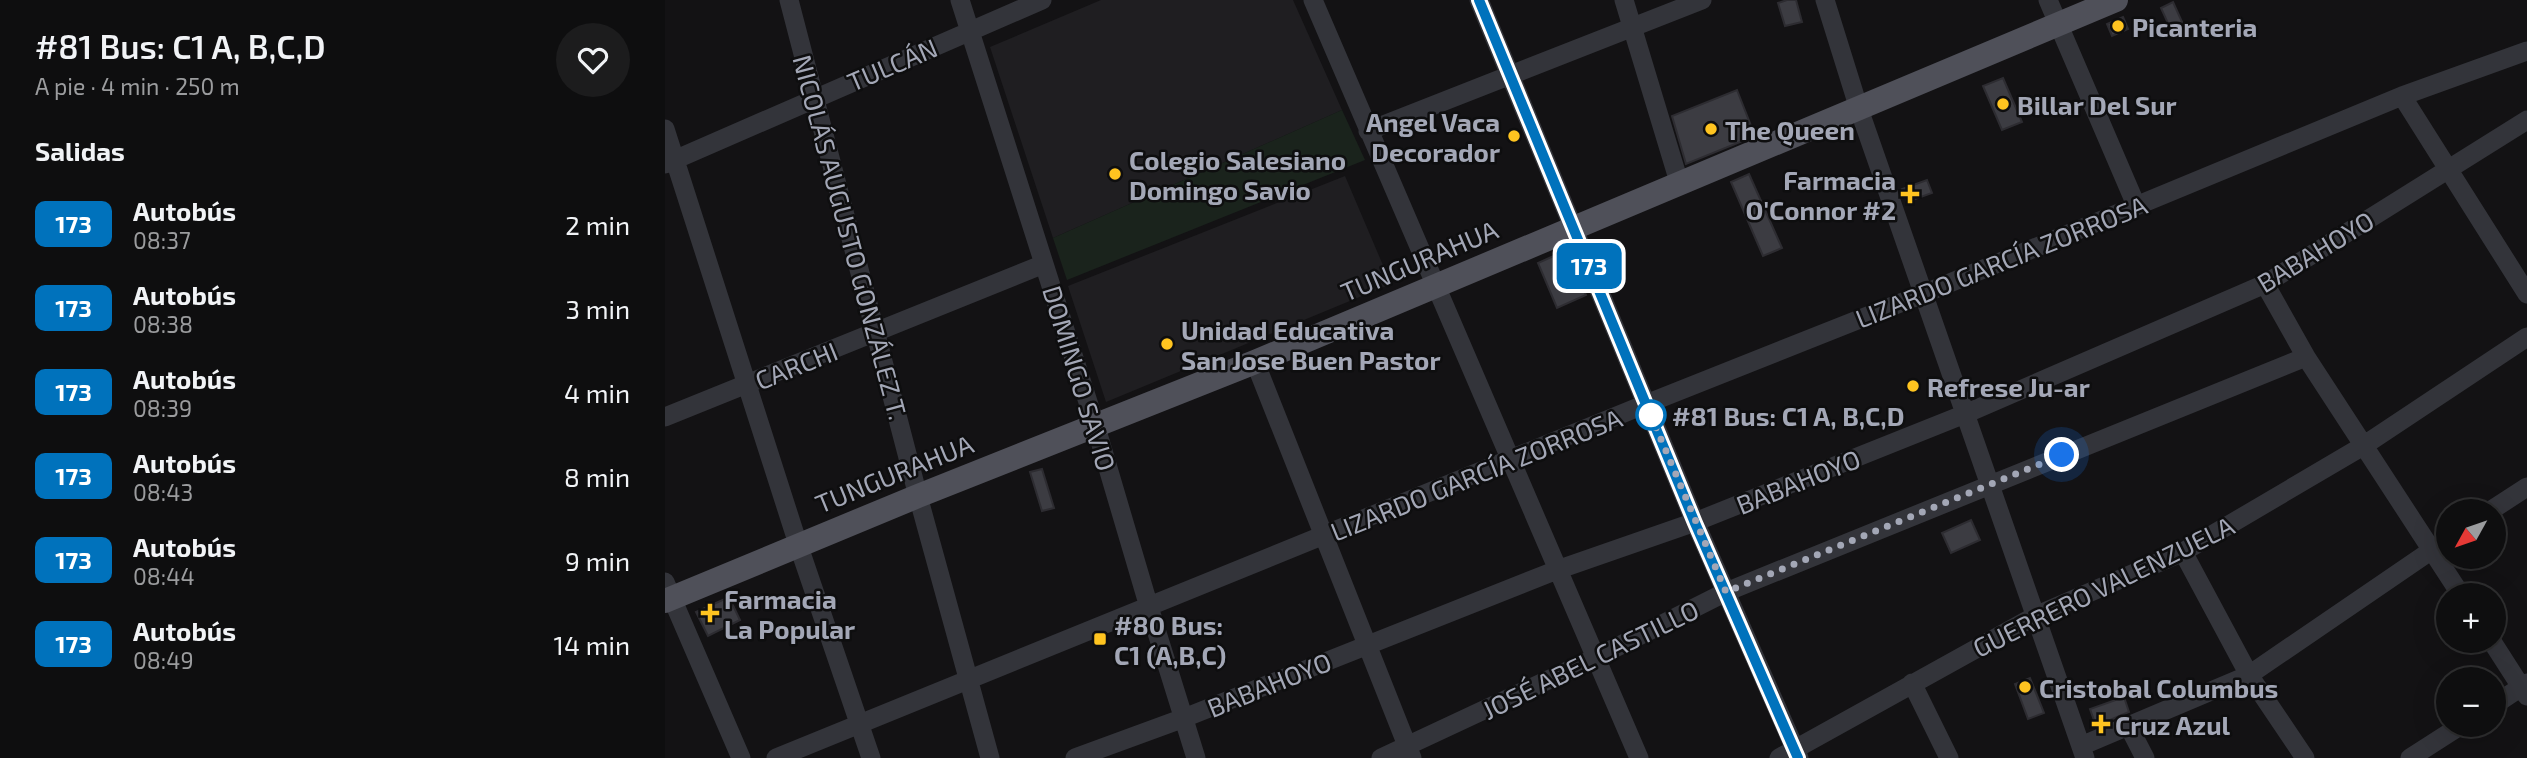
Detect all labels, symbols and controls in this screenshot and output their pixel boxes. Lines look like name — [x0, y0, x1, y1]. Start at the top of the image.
place label: Picanteria — [2132, 11, 2257, 42]
marker: Picanteria — [2110, 18, 2126, 34]
button: heart — [556, 23, 630, 97]
text: #81 Bus: C1 A, B,C,D — [35, 26, 325, 66]
street label: TULCÁN — [842, 31, 942, 97]
street label: NICOLÁS AUGUSTO GONZÁLEZ T. — [787, 51, 915, 423]
text: A pie · 4 min · 250 m — [35, 72, 240, 100]
place label: Billar Del Sur — [2017, 89, 2177, 120]
marker: Billar Del Sur — [1995, 96, 2011, 112]
place label: Angel Vaca Decorador — [1366, 106, 1500, 167]
place label: The Queen — [1725, 114, 1855, 146]
marker: The Queen — [1703, 121, 1719, 137]
marker: Angel Vaca Decorador — [1506, 128, 1522, 144]
text: Salidas — [35, 135, 125, 166]
place label: Colegio Salesiano Domingo Savio — [1129, 144, 1346, 205]
place label: Farmacia O'Connor #2 — [1746, 164, 1896, 225]
marker: Colegio Salesiano Domingo Savio — [1107, 166, 1123, 182]
marker: Farmacia O'Connor #2 — [1902, 186, 1918, 202]
street label: LIZARDO GARCÍA ZORROSA — [1851, 188, 2151, 334]
text: Autobús — [133, 195, 236, 226]
street label: BABAHOYO — [2251, 204, 2379, 298]
text: 173 — [55, 209, 92, 238]
text: 2 min — [565, 209, 630, 240]
street label: TUNGURAHUA — [1336, 213, 1502, 307]
text: 08:37 — [133, 226, 191, 254]
line badge: 173 — [1549, 243, 1629, 289]
text: 173 — [1571, 251, 1607, 280]
text: Autobús — [133, 279, 236, 310]
street label: DOMINGO SAVIO — [1037, 282, 1123, 474]
text: 173 — [55, 293, 92, 322]
text: 3 min — [565, 293, 630, 324]
text: 08:38 — [133, 310, 193, 338]
place label: Unidad Educativa San Jose Buen Pastor — [1181, 314, 1441, 375]
street label: CARCHI — [750, 335, 842, 395]
marker: Unidad Educativa San Jose Buen Pastor — [1159, 336, 1175, 352]
text: Autobús — [133, 363, 236, 394]
place label: Refrese Ju-ar — [1927, 371, 2090, 402]
text: 173 — [55, 377, 92, 406]
text: 4 min — [564, 377, 630, 408]
marker: Refrese Ju-ar — [1905, 378, 1921, 394]
text: 08:39 — [133, 394, 192, 422]
marker: #81 Bus: C1 A, B,C,D — [1636, 400, 1666, 430]
place label: #81 Bus: C1 A, B,C,D — [1672, 400, 1904, 431]
street label: LIZARDO GARCÍA ZORROSA — [1326, 401, 1626, 547]
street label: TUNGURAHUA — [811, 427, 977, 519]
your location — [2044, 437, 2079, 472]
street label: BABAHOYO — [1732, 442, 1864, 520]
text: Autobús — [133, 447, 236, 478]
text: 173 — [55, 461, 92, 490]
text: 8 min — [564, 461, 630, 492]
text: 08:43 — [133, 478, 193, 506]
north arrow — [2436, 499, 2506, 569]
map controls — [2436, 499, 2506, 737]
street label: GUERRERO VALENZUELA — [1967, 509, 2239, 663]
text: Autobús — [133, 531, 236, 562]
text: 173 — [55, 545, 92, 574]
text: 9 min — [565, 545, 630, 576]
text: 08:44 — [133, 562, 195, 590]
place label: Farmacia La Popular — [724, 583, 855, 644]
button: + — [2436, 583, 2506, 653]
street label: JOSÉ ABEL CASTILLO — [1477, 593, 1703, 725]
marker: Farmacia La Popular — [702, 605, 718, 621]
place label: #80 Bus: C1 (A,B,C) — [1114, 609, 1226, 670]
text: Autobús — [133, 615, 236, 646]
text: 173 — [55, 629, 92, 658]
text: 14 min — [554, 629, 630, 660]
marker: #80 Bus: C1 (A,B,C) — [1092, 631, 1108, 647]
street label: BABAHOYO — [1203, 645, 1335, 723]
text: 08:49 — [133, 646, 194, 674]
button: − — [2436, 667, 2506, 737]
place label: Cristobal Columbus — [2039, 672, 2278, 703]
marker: Cristobal Columbus — [2017, 679, 2033, 695]
place label: Cruz Azul — [2115, 709, 2231, 740]
marker: Cruz Azul — [2093, 716, 2109, 732]

